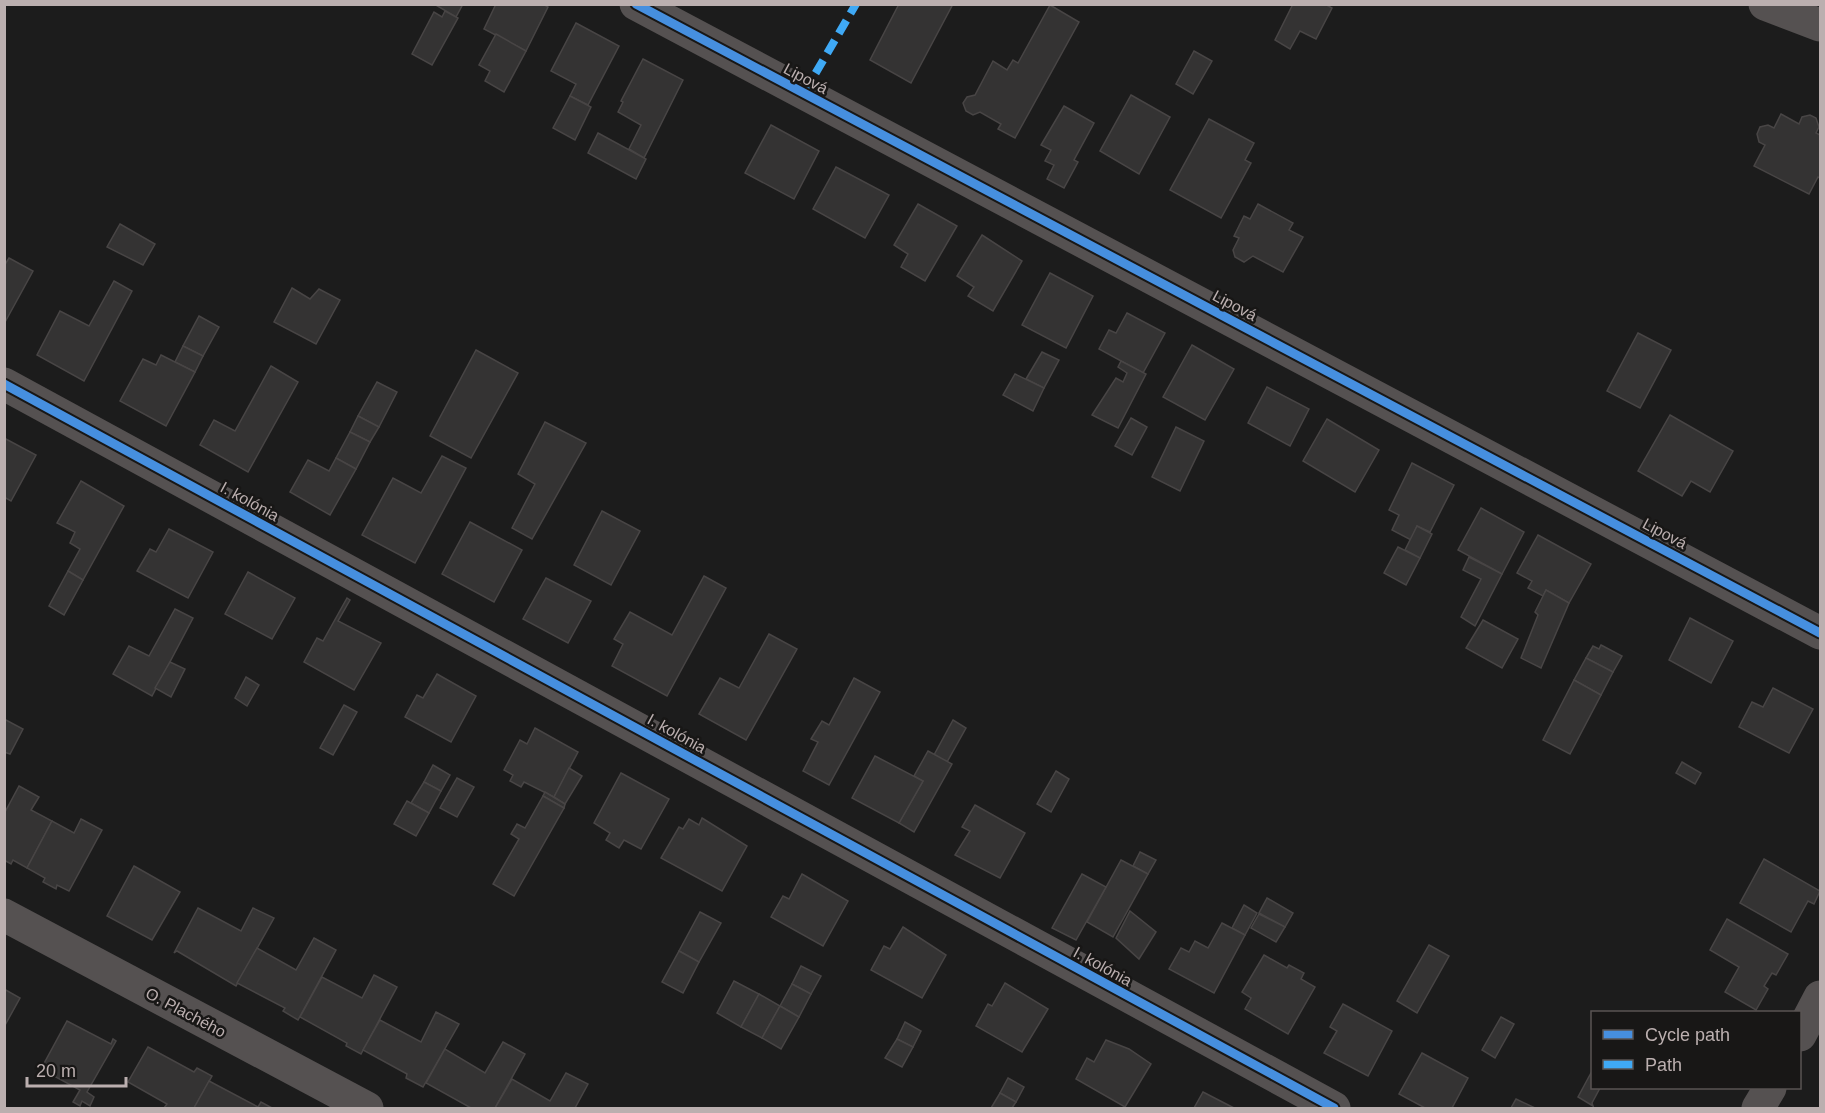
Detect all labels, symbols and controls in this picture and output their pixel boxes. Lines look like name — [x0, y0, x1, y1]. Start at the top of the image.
street label: Lipová — [781, 60, 831, 97]
street label: Lipová — [1210, 287, 1260, 324]
street label: I. kolónia — [218, 478, 282, 524]
street label: Lipová — [1640, 515, 1690, 552]
street label: I. kolónia — [645, 710, 709, 756]
street label: I. kolónia — [1071, 943, 1135, 989]
street label: O. Plachého — [143, 984, 229, 1041]
legend — [1591, 1011, 1801, 1089]
text: Cycle path — [1645, 1025, 1730, 1045]
scale bar — [27, 1050, 126, 1088]
text: Path — [1645, 1055, 1682, 1075]
text: 20 m — [36, 1061, 76, 1081]

